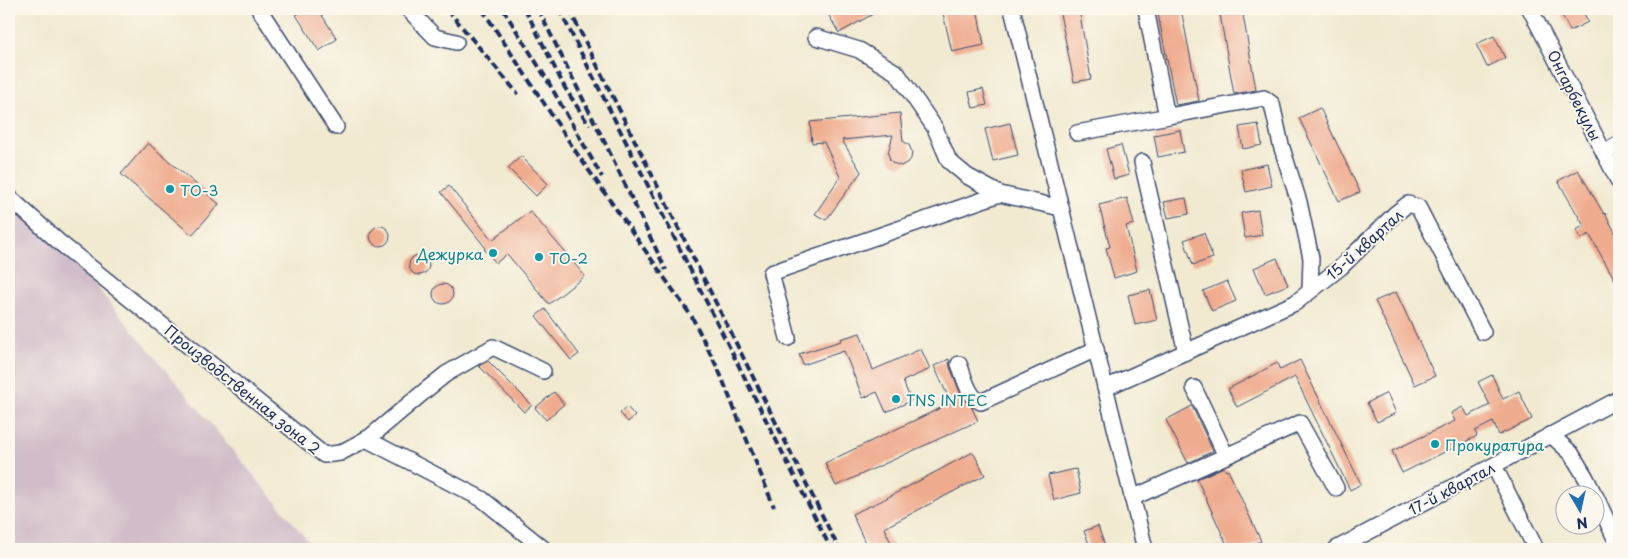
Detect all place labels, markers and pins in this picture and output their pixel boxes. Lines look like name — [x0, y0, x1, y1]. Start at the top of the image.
place label: ТО-3 — [180, 178, 218, 201]
marker: ТО-3 — [164, 183, 176, 195]
place label: Дежурка — [416, 242, 484, 265]
place label: ТО-2 — [549, 246, 588, 269]
marker: Дежурка — [487, 247, 499, 259]
marker: ТО-2 — [533, 251, 545, 263]
place label: TNS INTEC — [906, 388, 988, 411]
marker: TNS INTEC — [890, 393, 902, 405]
place label: Прокуратура — [1445, 433, 1545, 456]
marker: Прокуратура — [1429, 438, 1441, 450]

